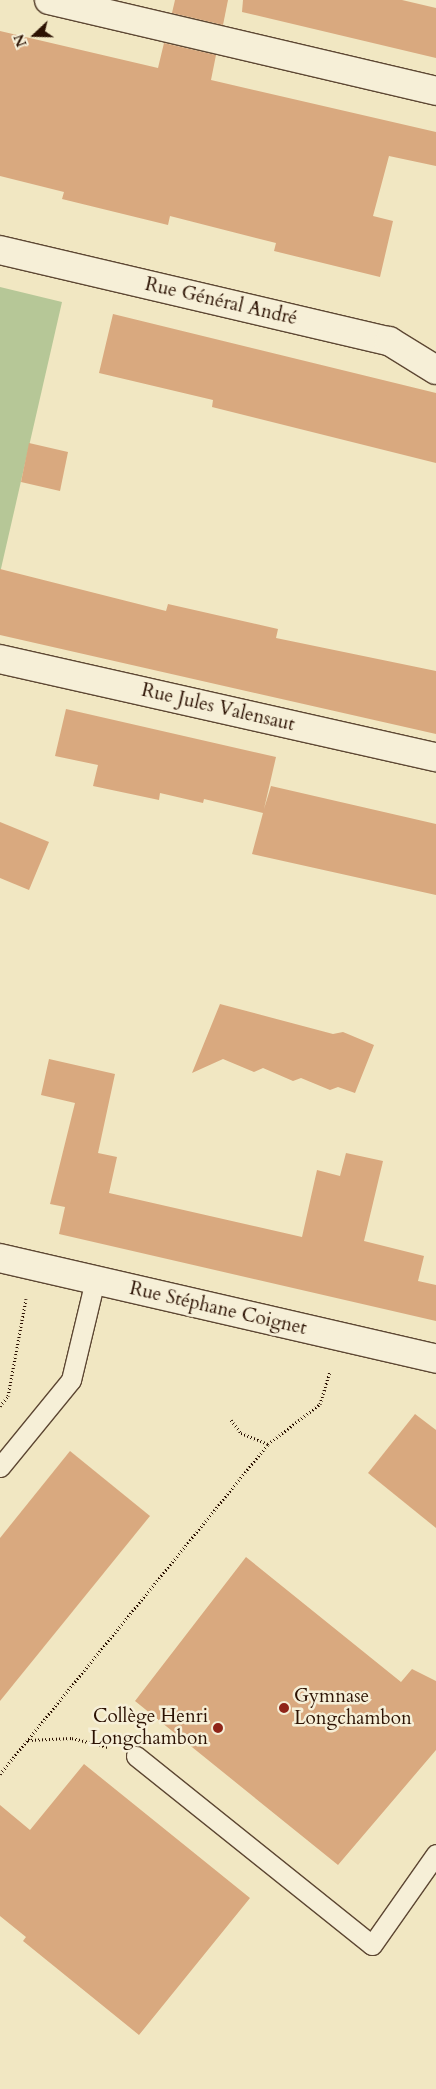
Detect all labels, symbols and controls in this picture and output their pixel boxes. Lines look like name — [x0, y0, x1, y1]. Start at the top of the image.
north arrow — [10, 10, 60, 60]
text: N — [9, 31, 32, 50]
street label: Rue Général André — [143, 273, 299, 331]
street label: Rue Jules Valensaut — [139, 679, 297, 737]
street label: Rue Stéphane Coignet — [127, 1278, 309, 1340]
place label: Gymnase Longchambon — [294, 1686, 412, 1730]
marker: Gymnase Longchambon — [278, 1702, 290, 1714]
place label: Collège Henri Longchambon — [90, 1706, 208, 1750]
marker: Collège Henri Longchambon — [212, 1722, 224, 1734]

